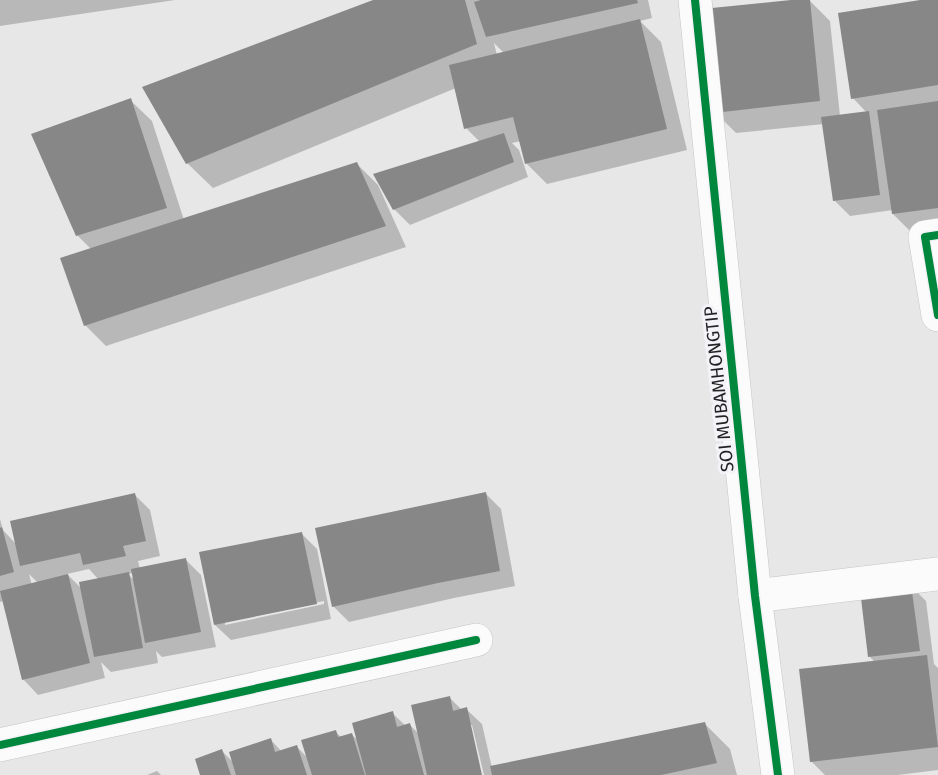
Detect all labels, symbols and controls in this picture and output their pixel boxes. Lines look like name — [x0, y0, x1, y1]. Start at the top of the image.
street label: SOI MUBAMHONGTIP — [699, 305, 739, 473]

